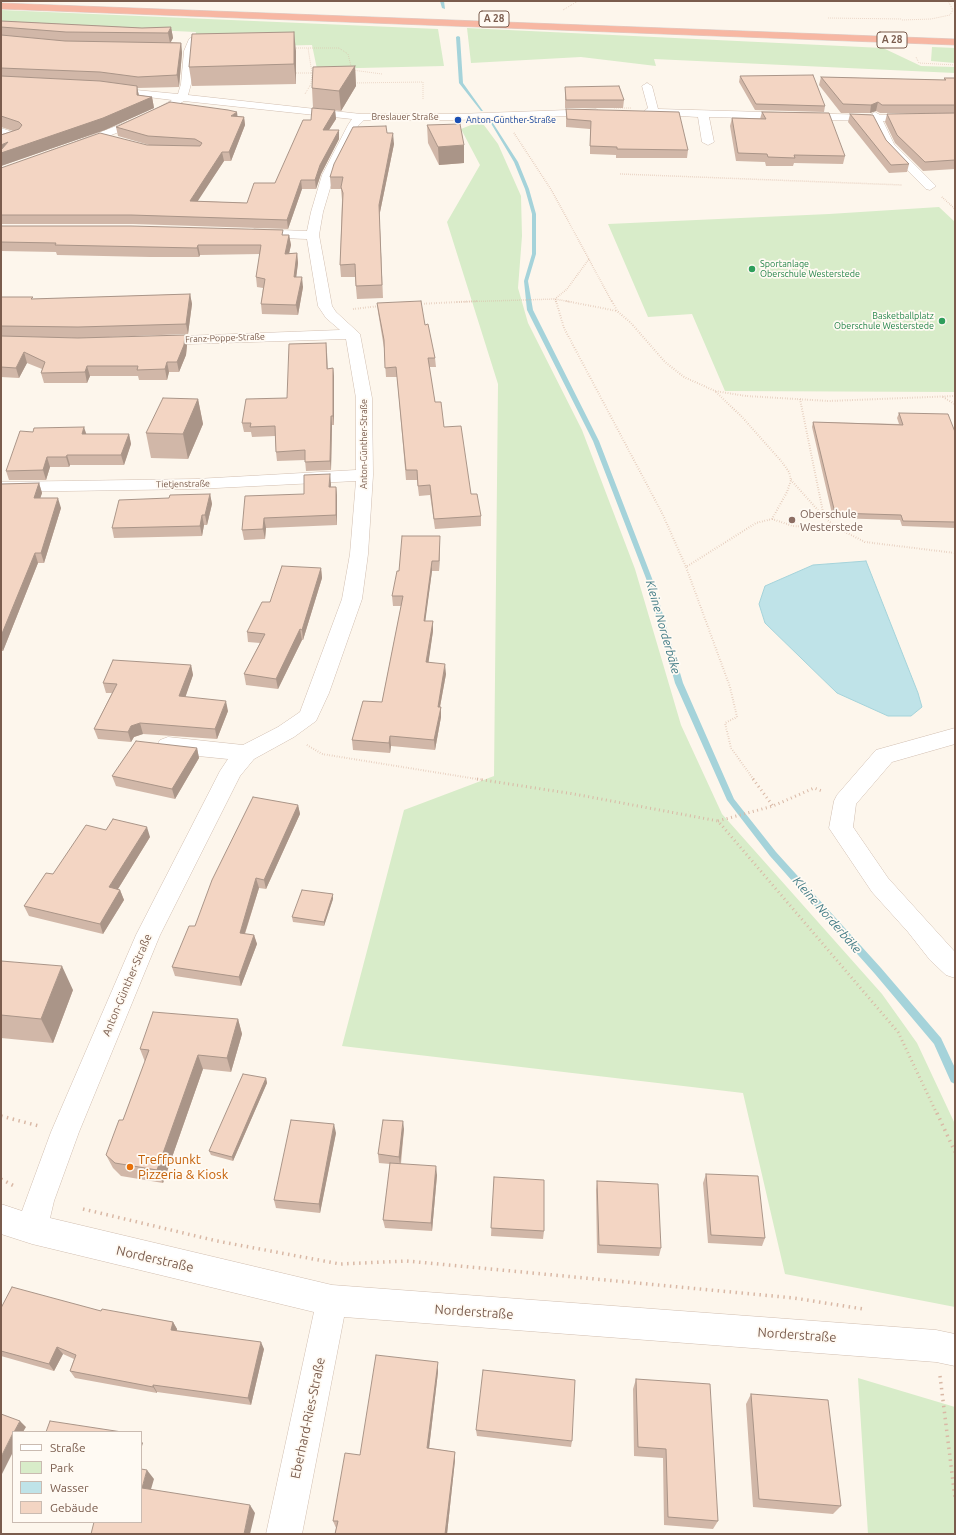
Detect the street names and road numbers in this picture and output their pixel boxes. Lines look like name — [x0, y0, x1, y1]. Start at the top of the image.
road number: A 28 — [479, 11, 509, 27]
road number: A 28 — [877, 32, 907, 48]
street label: Breslauer Straße — [371, 112, 439, 122]
street label: Franz-Poppe-Straße — [185, 331, 265, 345]
street label: Anton-Günther-Straße — [359, 399, 369, 489]
street label: Tietjenstraße — [156, 478, 210, 490]
street label: Anton-Günther-Straße — [99, 932, 155, 1038]
street label: Norderstraße — [115, 1243, 195, 1275]
street label: Norderstraße — [434, 1301, 514, 1323]
street label: Norderstraße — [757, 1324, 837, 1346]
street label: Eberhard-Ries-Straße — [288, 1356, 328, 1480]

